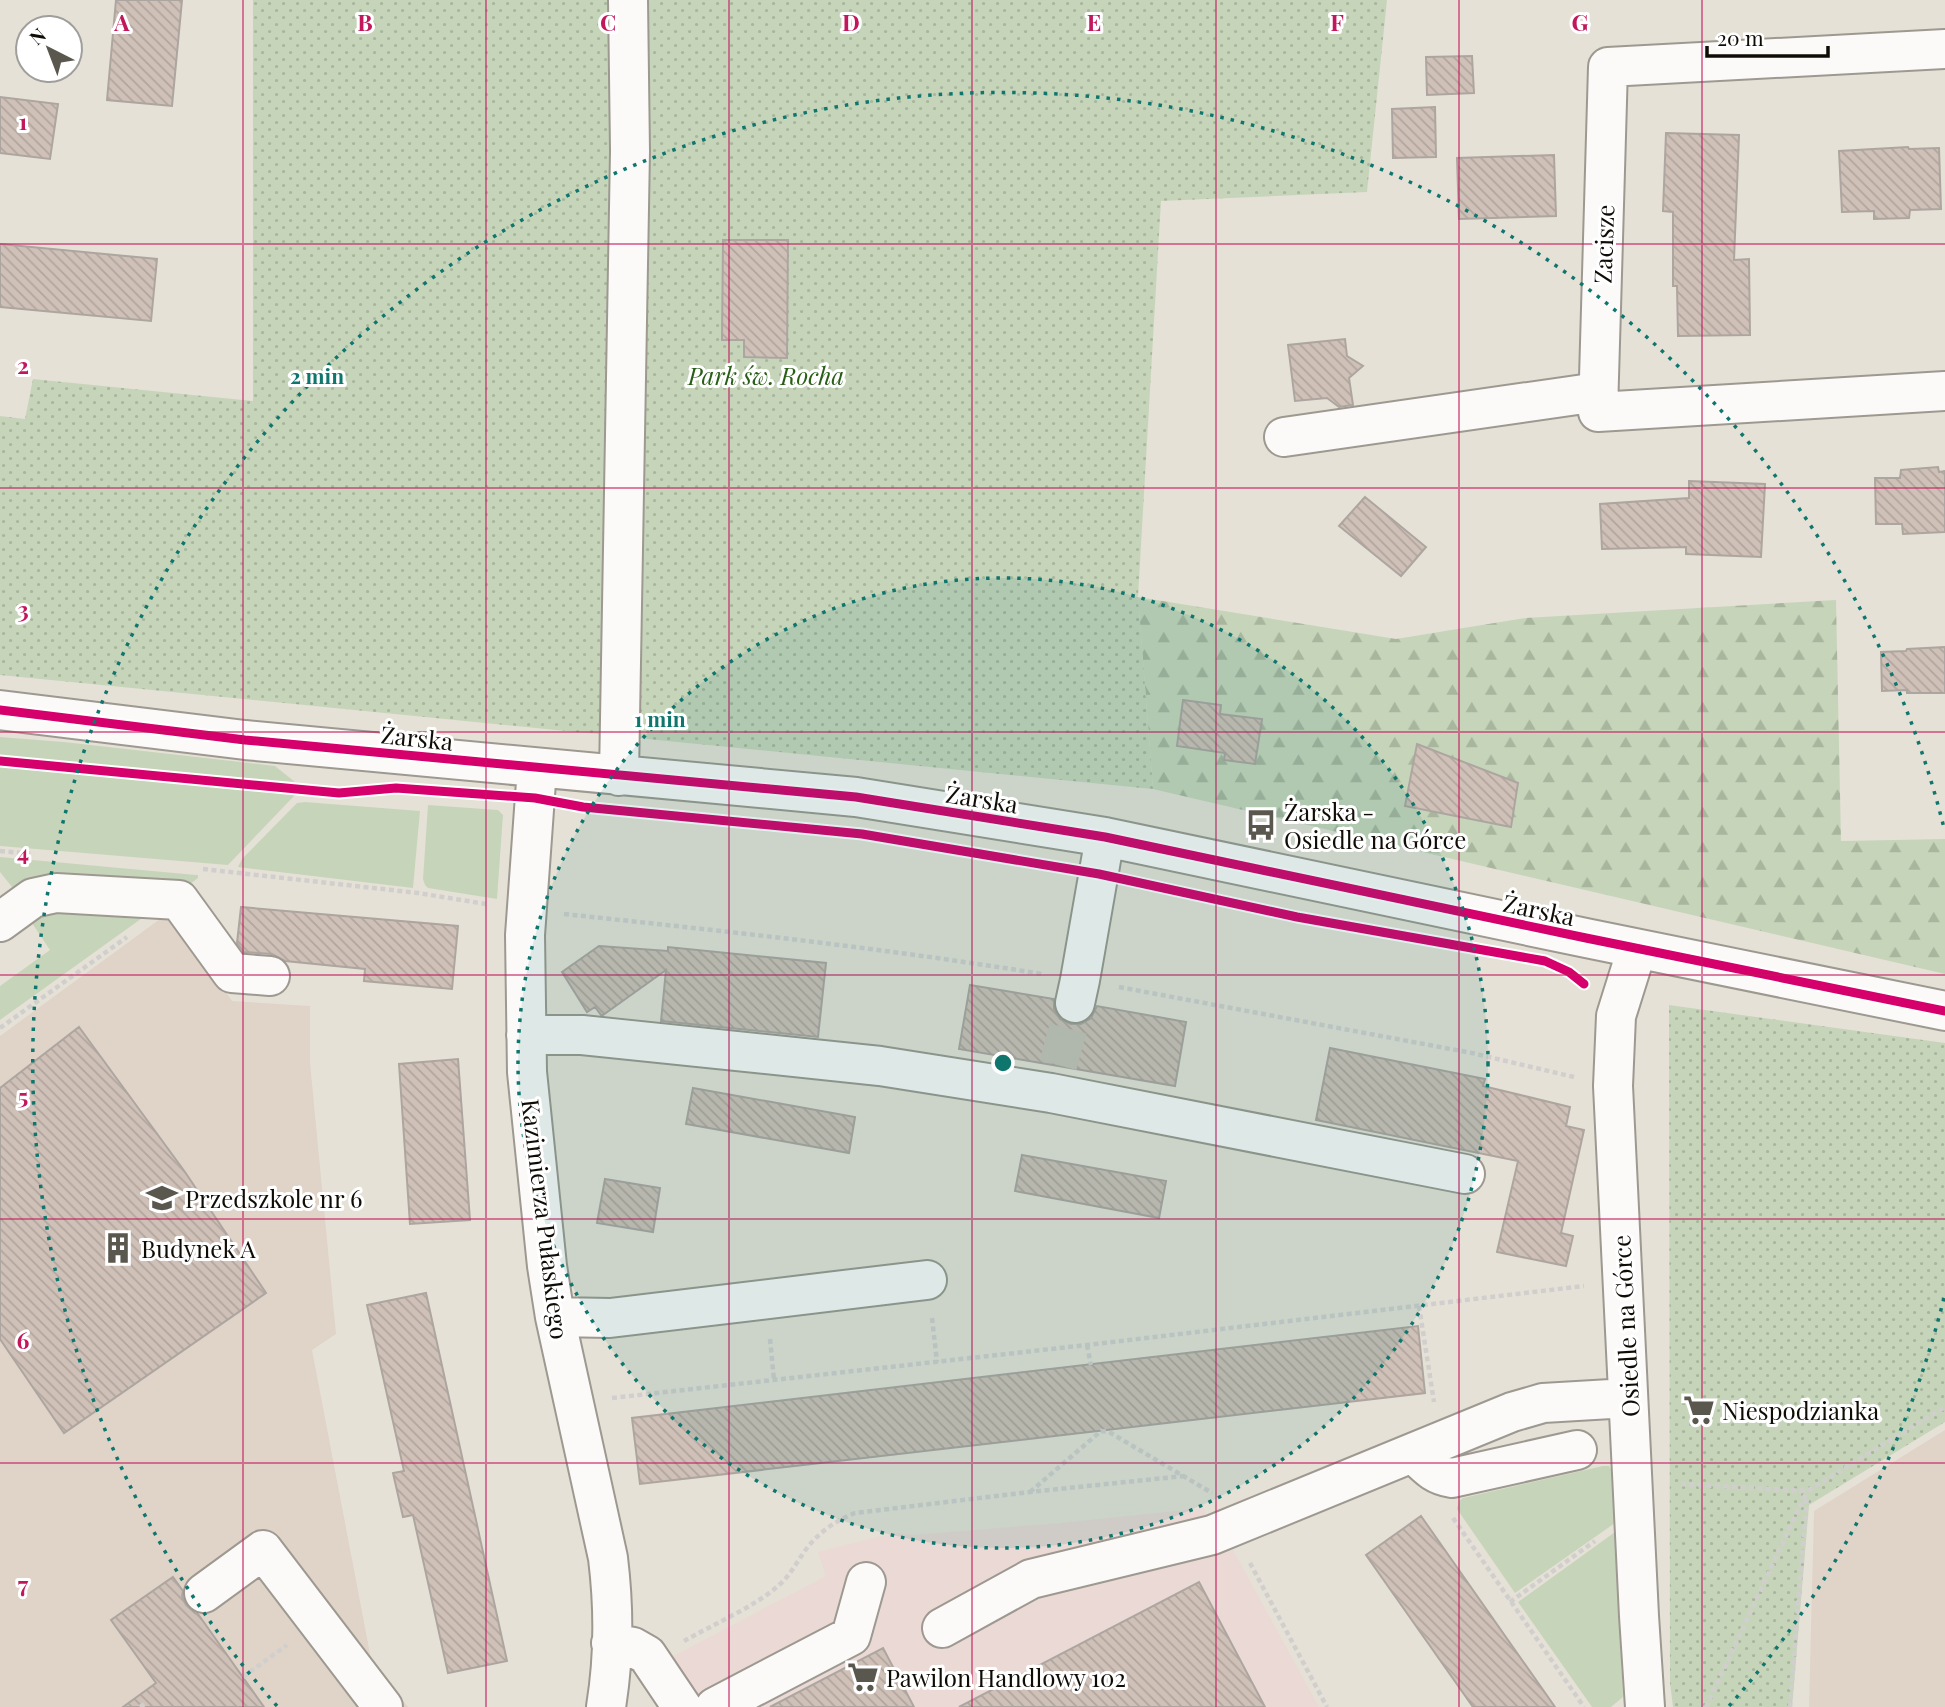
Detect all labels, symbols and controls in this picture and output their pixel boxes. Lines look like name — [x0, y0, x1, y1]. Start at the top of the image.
text: A — [113, 6, 130, 37]
text: B — [357, 6, 373, 37]
text: C — [600, 6, 616, 37]
text: D — [842, 6, 860, 37]
text: E — [1087, 6, 1101, 37]
text: F — [1330, 6, 1344, 37]
text: G — [1572, 6, 1589, 37]
north arrow — [14, 14, 84, 84]
scale bar — [1707, 14, 1828, 58]
text: N — [23, 21, 51, 50]
text: 20 m — [1717, 23, 1764, 51]
text: 1 — [19, 105, 28, 136]
street label: Zacisze — [1586, 204, 1620, 284]
text: 2 — [17, 349, 29, 380]
park label: Park św. Rocha — [687, 359, 844, 391]
text: 2 min — [290, 361, 344, 389]
text: 3 — [17, 593, 29, 624]
text: 1 min — [634, 704, 686, 732]
street label: Żarska — [379, 717, 455, 757]
street label: Żarska — [944, 777, 1020, 819]
place label: Żarska - Osiedle na Górce — [1284, 795, 1466, 855]
bus stop icon: Żarska - Osiedle na Górce — [1244, 808, 1278, 842]
text: 4 — [17, 836, 29, 867]
street label: Żarska — [1500, 886, 1578, 932]
centre of rings — [991, 1051, 1015, 1075]
text: 5 — [18, 1080, 28, 1111]
street label: Kazimierza Pułaskiego — [515, 1097, 577, 1341]
school or university icon: Przedszkole nr 6 — [145, 1181, 179, 1215]
place label: Przedszkole nr 6 — [185, 1182, 362, 1214]
building icon: Budynek A — [101, 1231, 135, 1265]
place label: Budynek A — [141, 1232, 256, 1264]
street label: Osiedle na Górce — [1604, 1234, 1646, 1418]
text: 6 — [17, 1324, 30, 1355]
supermarket icon: Niespodzianka — [1682, 1393, 1716, 1427]
place label: Niespodzianka — [1722, 1394, 1879, 1426]
text: 7 — [18, 1568, 29, 1599]
supermarket icon: Pawilon Handlowy 102 — [846, 1660, 880, 1694]
place label: Pawilon Handlowy 102 — [886, 1661, 1126, 1693]

